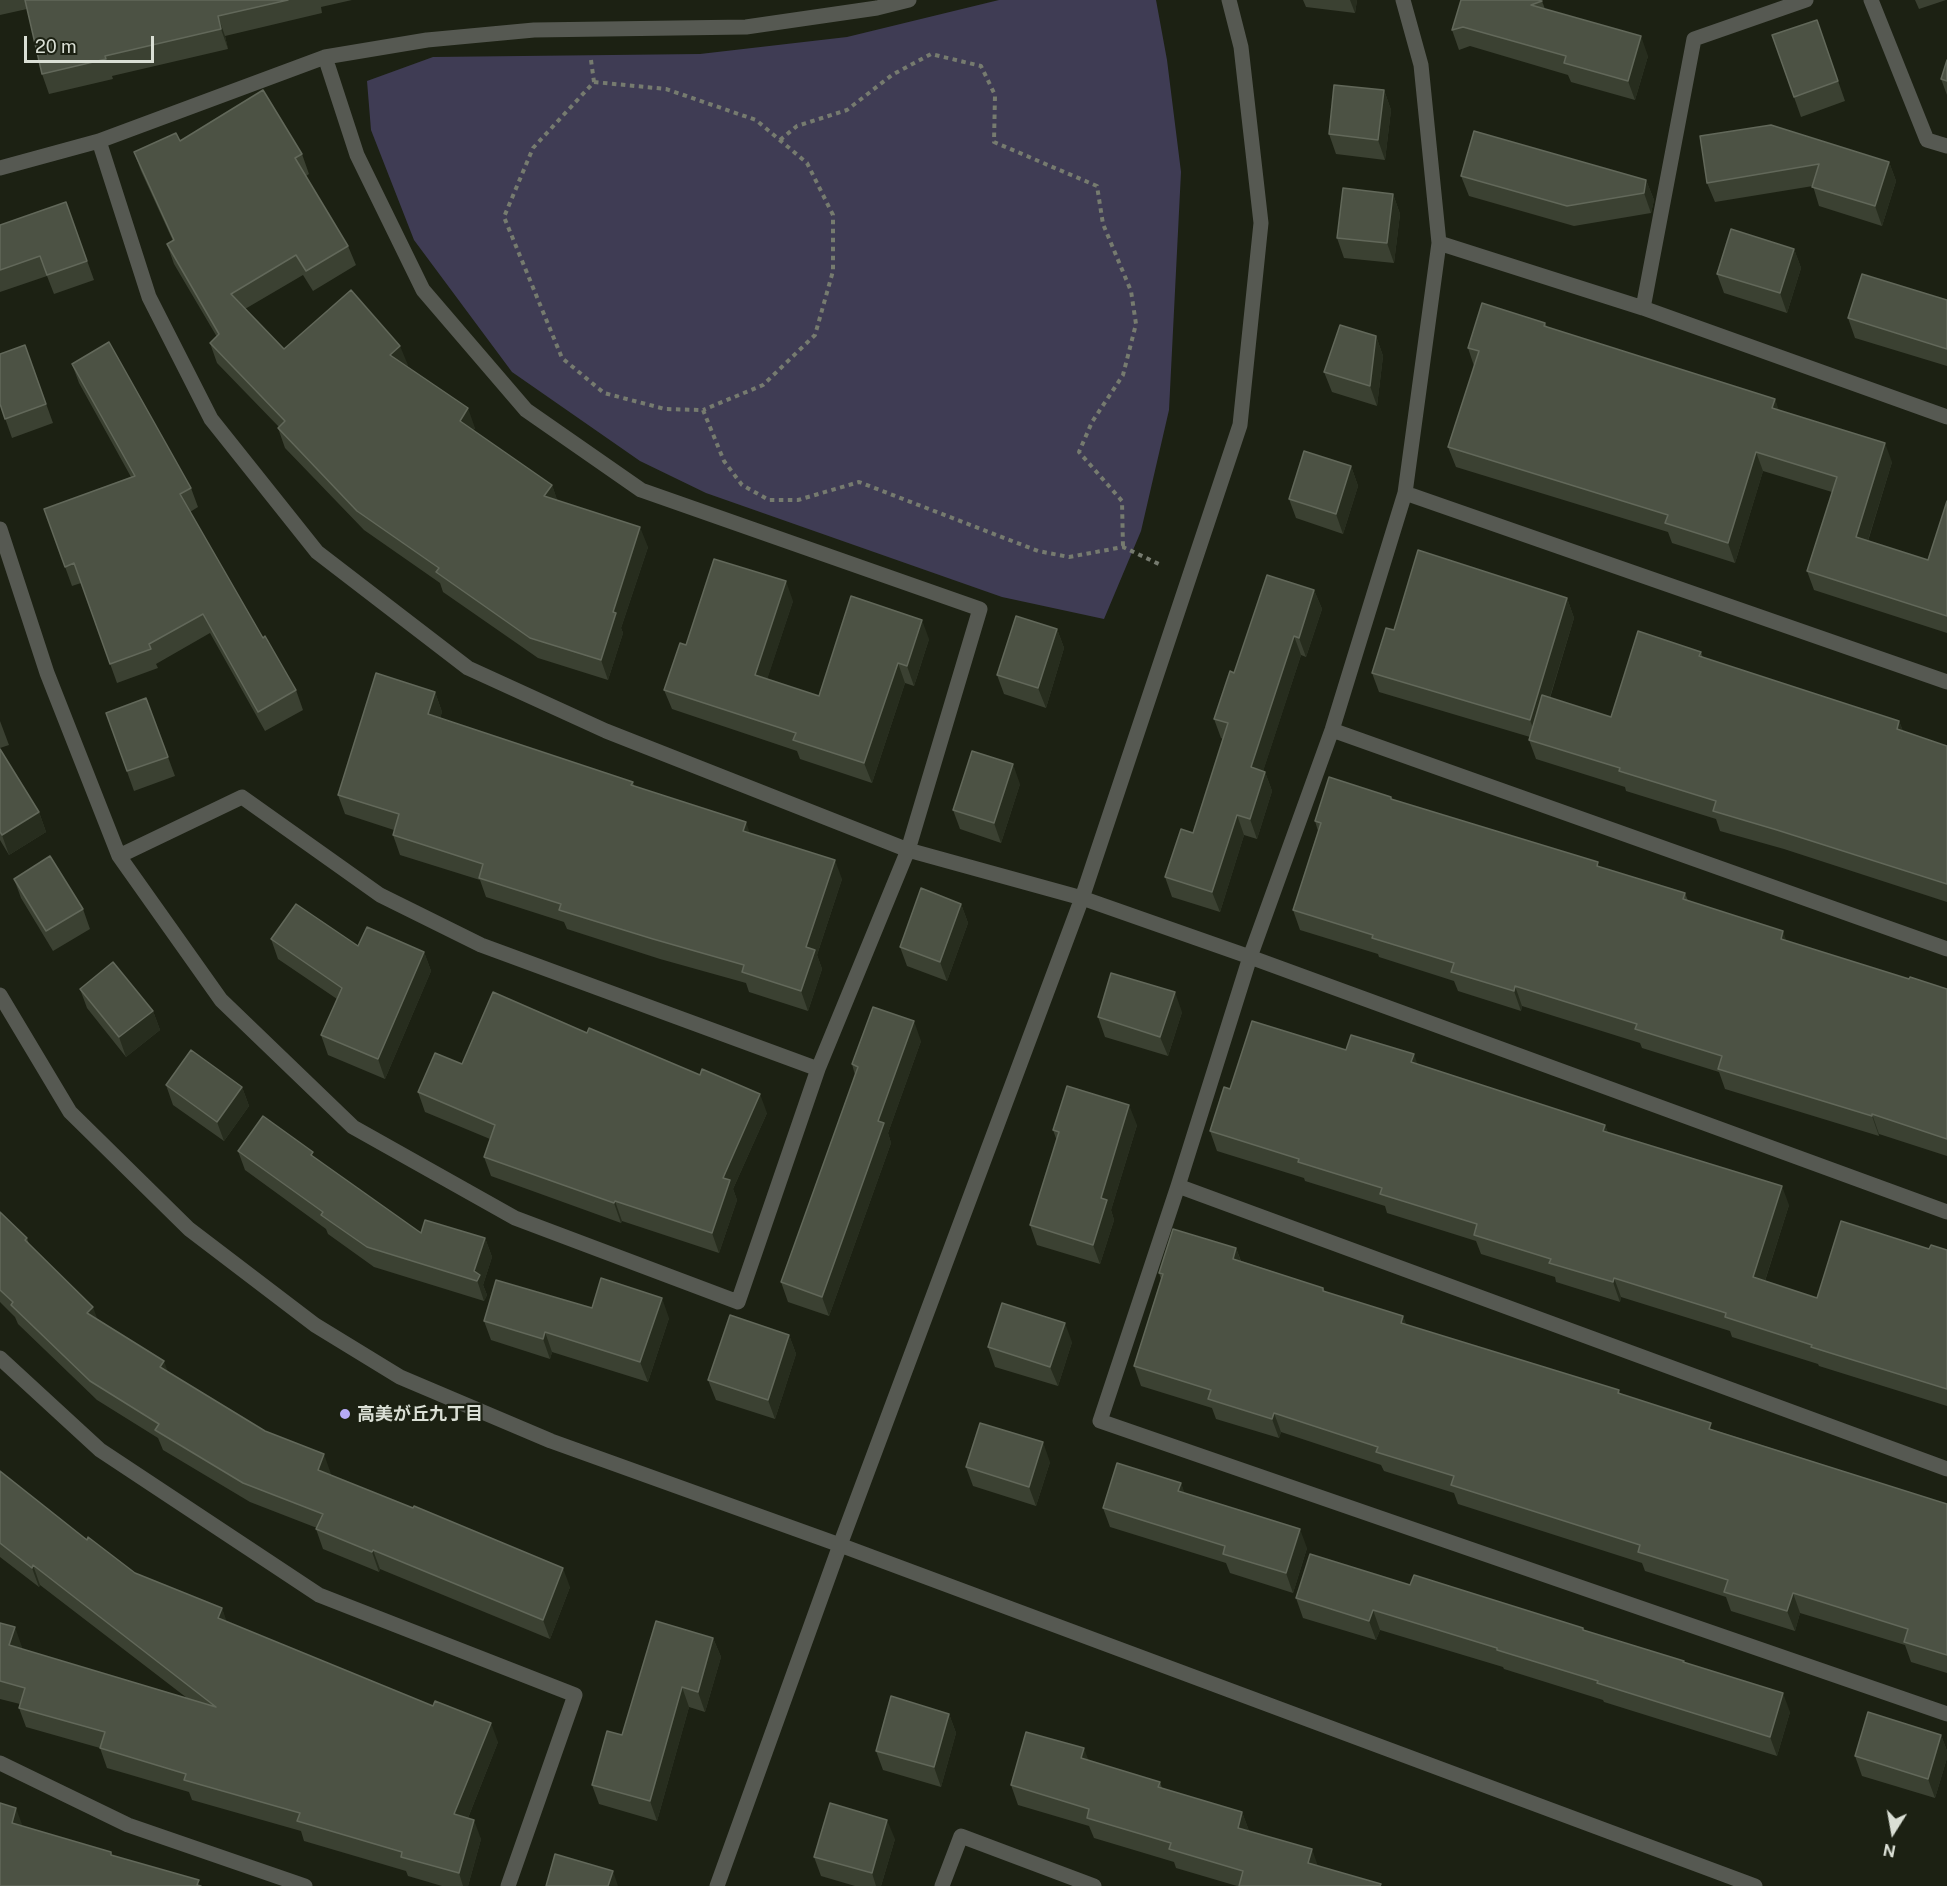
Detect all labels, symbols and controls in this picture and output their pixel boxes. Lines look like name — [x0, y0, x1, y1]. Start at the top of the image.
scale bar — [27, 24, 158, 62]
text: 20 m — [35, 36, 77, 57]
place label: 高美が丘九丁目 — [357, 1403, 483, 1425]
marker: 高美が丘九丁目 — [338, 1407, 352, 1421]
north arrow — [1863, 1802, 1923, 1862]
text: N — [1882, 1840, 1897, 1861]

